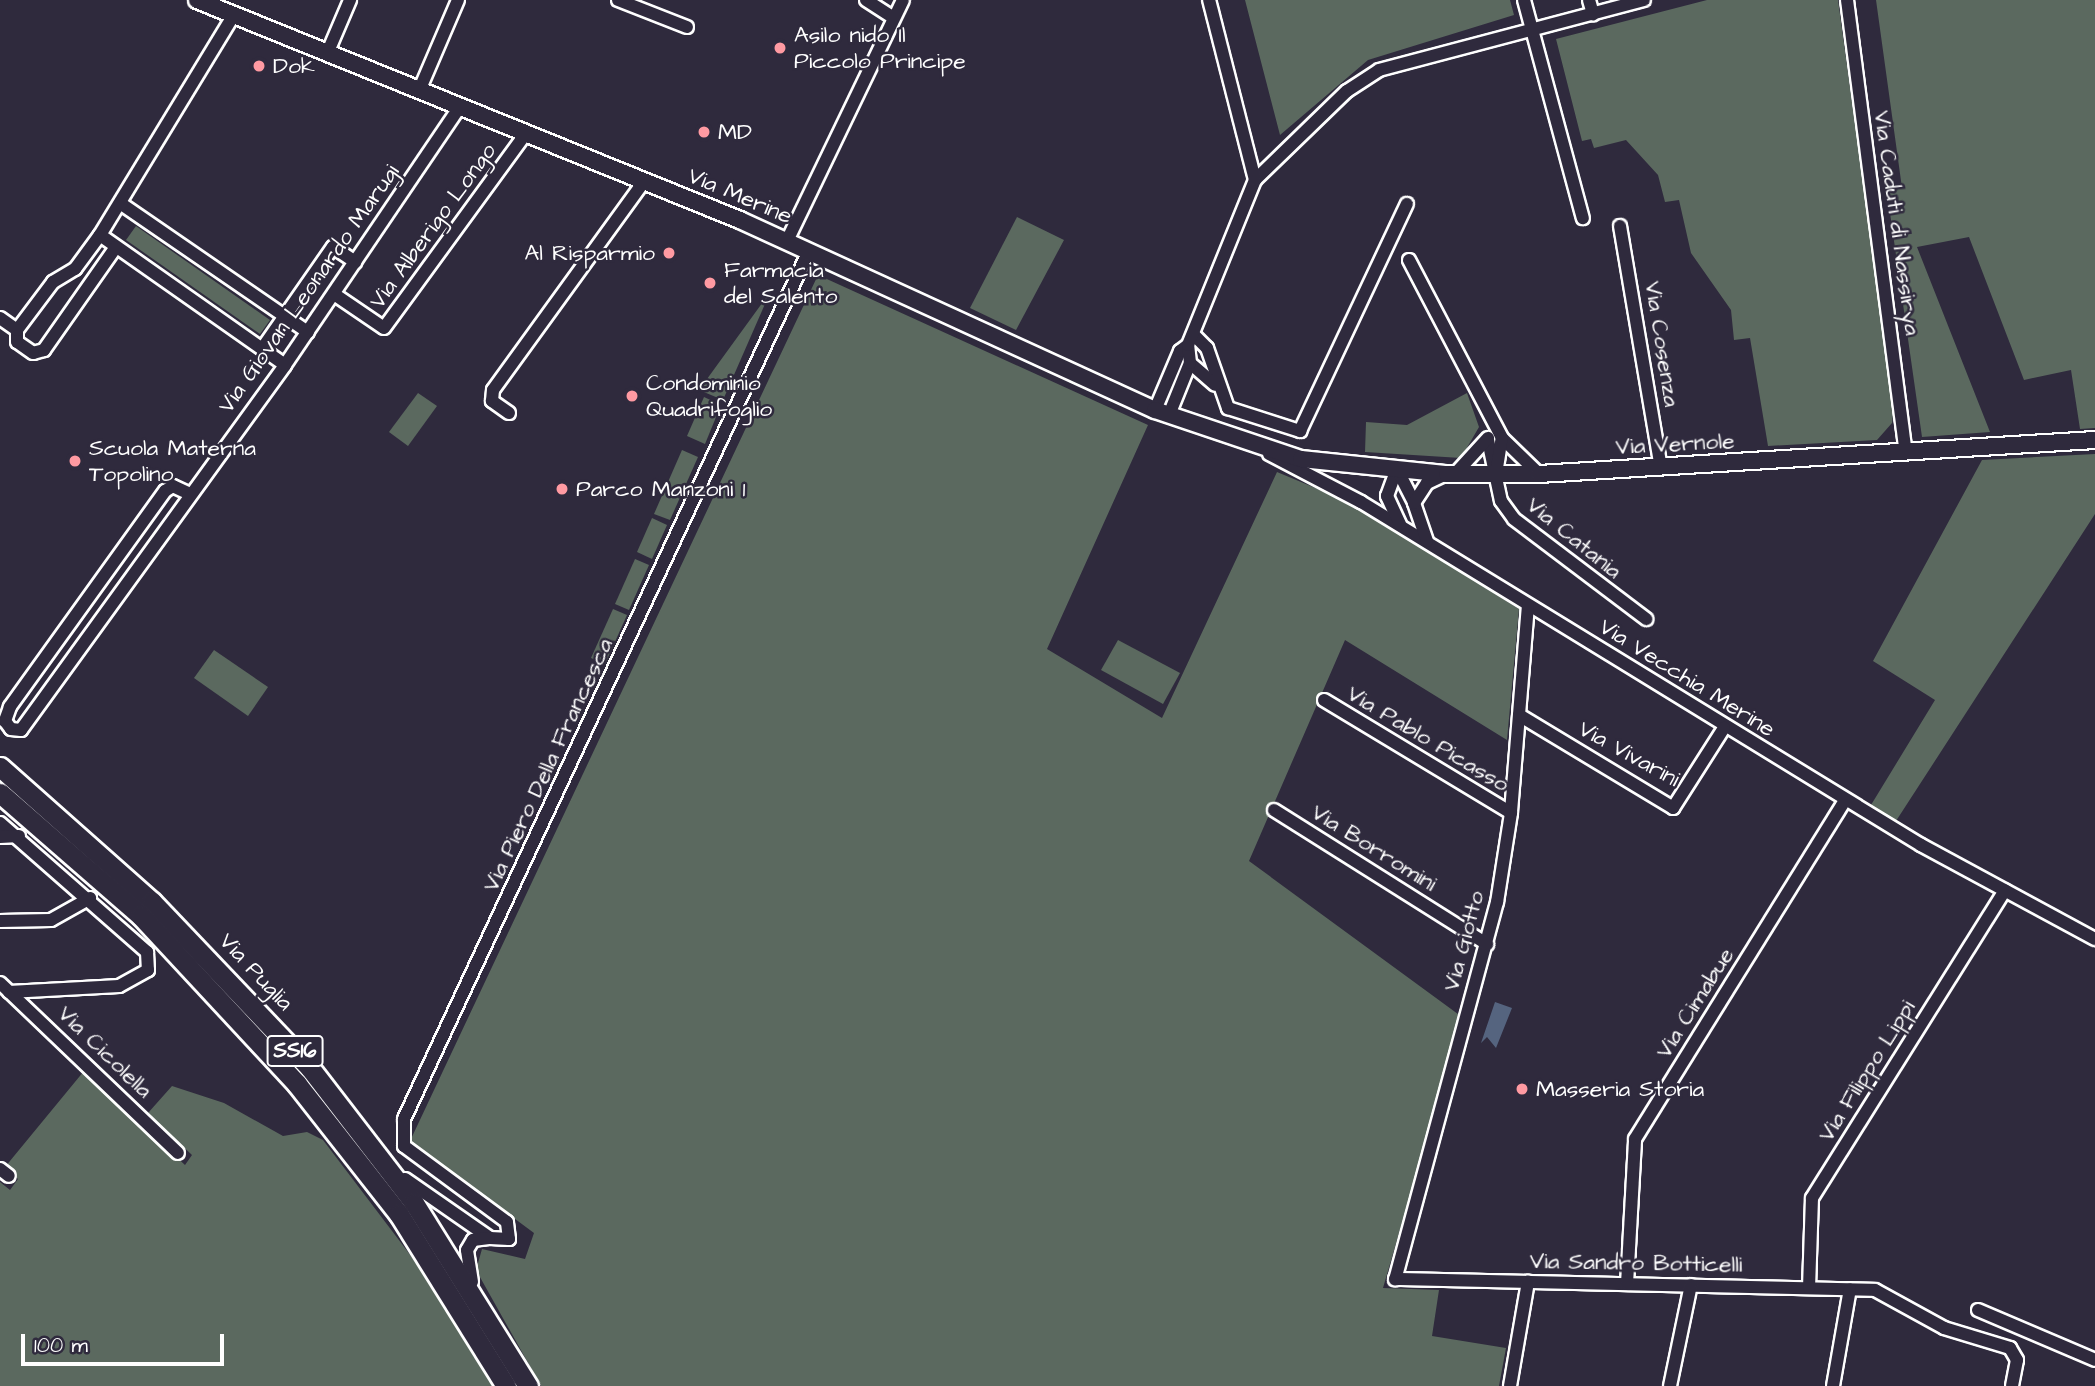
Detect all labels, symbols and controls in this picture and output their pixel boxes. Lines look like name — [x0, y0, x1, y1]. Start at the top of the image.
place label: Asilo nido Il Piccolo Principe — [794, 21, 966, 75]
marker: Asilo nido Il Piccolo Principe — [772, 40, 788, 56]
place label: Dok — [273, 52, 315, 80]
marker: Dok — [251, 58, 267, 74]
street label: Via Caduti di Nassirya — [1868, 109, 1926, 337]
place label: MD — [718, 118, 752, 146]
marker: MD — [696, 124, 712, 140]
street label: Via Alberigo Longo — [364, 138, 502, 314]
street label: Via Giovan Leonardo Marugi — [212, 159, 406, 419]
street label: Via Merine — [684, 162, 796, 230]
place label: Al Risparmio — [525, 239, 655, 267]
marker: Al Risparmio — [661, 245, 677, 261]
place label: Farmacia del Salento — [724, 256, 837, 310]
marker: Farmacia del Salento — [702, 275, 718, 291]
street label: Via Cosenza — [1638, 279, 1686, 409]
place label: Condominio Quadrifoglio — [646, 369, 772, 423]
marker: Condominio Quadrifoglio — [624, 388, 640, 404]
street label: Via Vernole — [1615, 427, 1735, 461]
place label: Scuola Materna Topolino — [89, 434, 256, 488]
marker: Scuola Materna Topolino — [67, 453, 83, 469]
place label: Parco Manzoni 1 — [576, 475, 745, 503]
marker: Parco Manzoni 1 — [554, 481, 570, 497]
street label: Via Catania — [1521, 491, 1627, 585]
street label: Via Vecchia Merine — [1594, 613, 1780, 743]
street label: Via Piero Della Francesca — [477, 634, 619, 896]
street label: Via Pablo Picasso — [1342, 680, 1514, 798]
street label: Via Vivarini — [1574, 715, 1684, 793]
street label: Via Borromini — [1306, 798, 1442, 898]
street label: Via Giotto — [1437, 888, 1491, 994]
street label: Via Puglia — [213, 928, 299, 1016]
street label: Via Cimabue — [1650, 943, 1740, 1063]
street label: Via Filippo Lippi — [1812, 995, 1922, 1147]
street label: Via Cicolella — [52, 1000, 158, 1104]
road number: SS16 — [265, 1034, 325, 1068]
place label: Masseria Storia — [1536, 1075, 1704, 1103]
marker: Masseria Storia — [1514, 1081, 1530, 1097]
street label: Via Sandro Botticelli — [1530, 1247, 1742, 1279]
scale bar — [24, 1320, 228, 1364]
text: 100 m — [34, 1331, 88, 1360]

